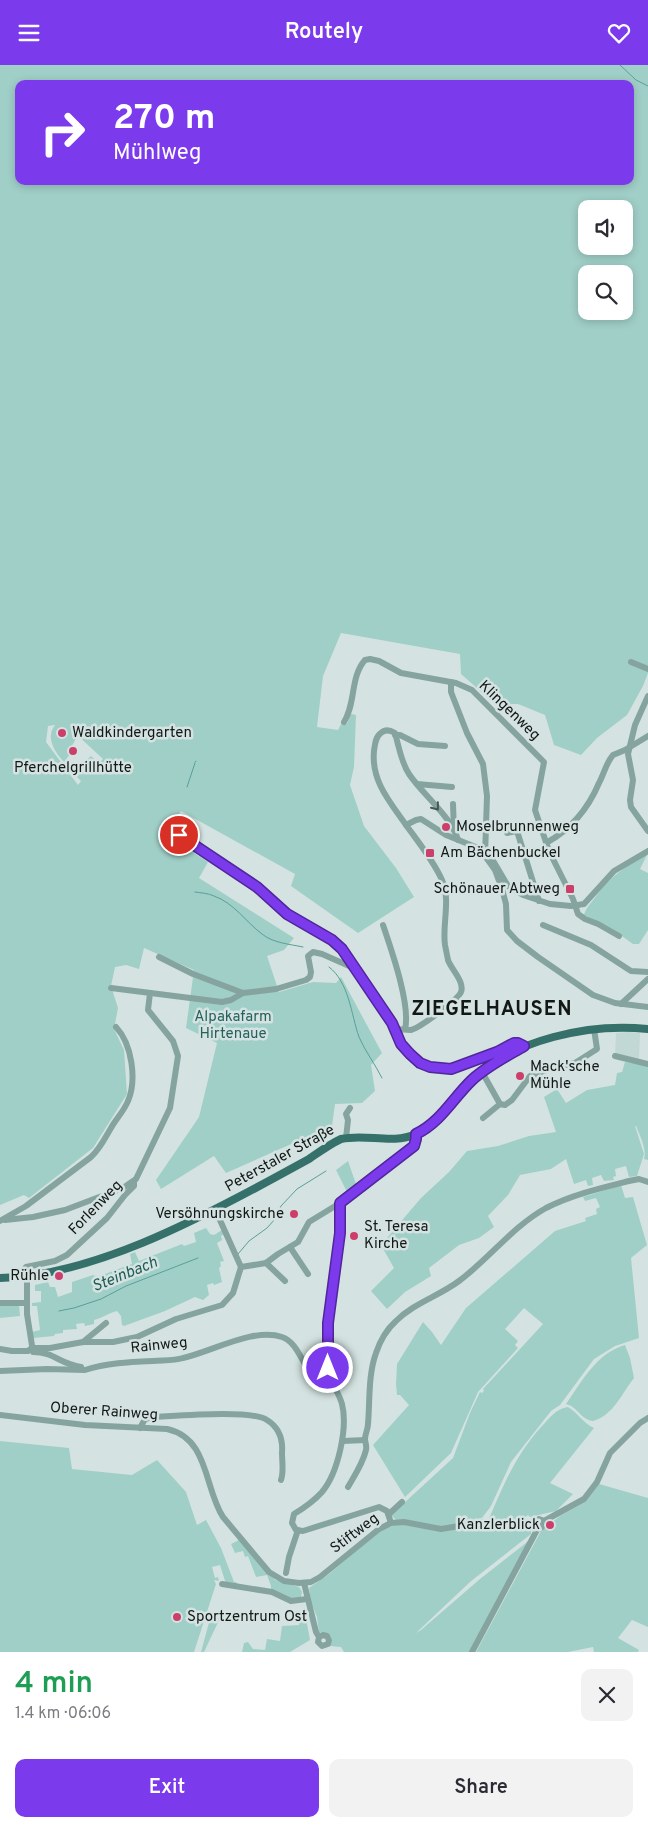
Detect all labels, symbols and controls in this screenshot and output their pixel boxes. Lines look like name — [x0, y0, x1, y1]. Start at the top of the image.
icon: menu — [15, 19, 43, 47]
text: Routely — [285, 19, 363, 46]
icon: heart — [605, 19, 633, 47]
text: 270 m — [113, 97, 215, 141]
icon: right — [30, 100, 95, 165]
text: Mühlweg — [113, 140, 201, 167]
map controls — [578, 200, 633, 320]
button: sound — [578, 200, 633, 255]
button: search — [578, 265, 633, 320]
street label: Klingenweg — [474, 677, 544, 745]
place label: Waldkindergarten — [72, 724, 192, 743]
marker: Waldkindergarten — [56, 727, 68, 739]
marker: Pferchelgrillhütte — [67, 745, 79, 757]
place label: Pferchelgrillhütte — [14, 759, 132, 778]
one-way arrow — [430, 801, 438, 810]
pin — [158, 814, 200, 856]
place label: Moselbrunnenweg — [456, 818, 579, 837]
icon: arrive — [165, 821, 193, 849]
marker: Moselbrunnenweg — [440, 821, 452, 833]
place label: Am Bächenbuckel — [440, 844, 561, 863]
marker: Am Bächenbuckel — [424, 847, 436, 859]
place label: Schönauer Abtweg — [434, 880, 560, 899]
marker: Schönauer Abtweg — [564, 883, 576, 895]
district label: ZIEGELHAUSEN — [411, 997, 573, 1023]
park label: Alpakafarm Hirtenaue — [194, 1008, 272, 1044]
place label: Mack'sche Mühle — [530, 1058, 600, 1094]
marker: Mack'sche Mühle — [514, 1070, 526, 1082]
street label: Peterstaler Straße — [222, 1121, 338, 1197]
street label: Forlenweg — [65, 1177, 127, 1239]
place label: Versöhnungskirche — [155, 1205, 284, 1224]
marker: Versöhnungskirche — [288, 1208, 300, 1220]
place label: St. Teresa Kirche — [364, 1218, 428, 1254]
marker: St. Teresa Kirche — [348, 1230, 360, 1242]
water label: Steinbach — [89, 1253, 161, 1297]
place label: Rühle — [10, 1267, 49, 1286]
marker: Rühle — [53, 1270, 65, 1282]
street label: Rainweg — [130, 1334, 188, 1358]
position arrow — [301, 1341, 353, 1393]
street label: Oberer Rainweg — [49, 1399, 159, 1425]
street label: Stiftweg — [327, 1510, 383, 1558]
place label: Kanzlerblick — [457, 1516, 540, 1535]
marker: Kanzlerblick — [544, 1519, 556, 1531]
place label: Sportzentrum Ost — [187, 1608, 307, 1627]
marker: Sportzentrum Ost — [171, 1611, 183, 1623]
text: 4 min — [15, 1666, 93, 1703]
button: close — [581, 1669, 633, 1721]
text: 1.4 km · 06:06 — [15, 1704, 111, 1724]
button: Exit — [15, 1759, 319, 1817]
button: Share — [329, 1759, 633, 1817]

